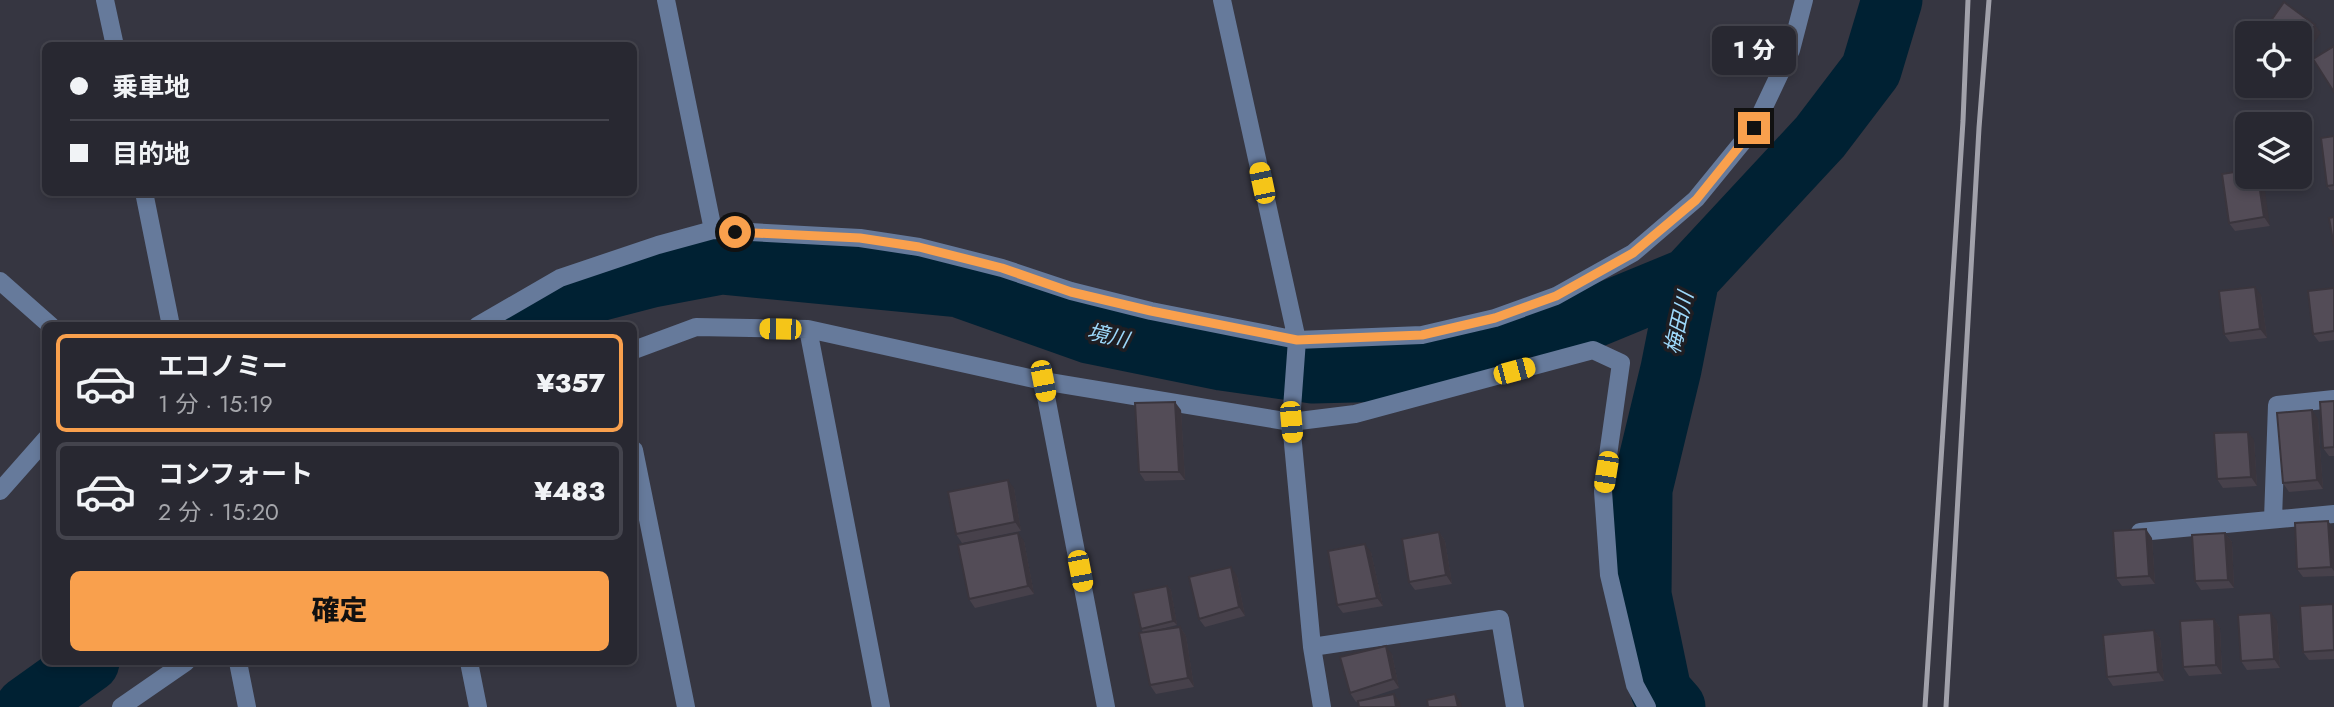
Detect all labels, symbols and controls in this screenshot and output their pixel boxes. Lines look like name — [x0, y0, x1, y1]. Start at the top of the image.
map controls — [2235, 21, 2312, 189]
button: locate — [2235, 21, 2312, 98]
callout: 1 分 — [1712, 26, 1796, 76]
text: 1 分 — [1733, 33, 1775, 67]
text: 乗車地 — [112, 68, 190, 106]
route end — [1738, 112, 1770, 144]
button: layers — [2235, 112, 2312, 189]
text: 目的地 — [112, 135, 190, 173]
car — [1248, 160, 1277, 206]
route start — [719, 216, 751, 248]
water label: 梅田川 — [1657, 287, 1701, 357]
water label: 境川 — [1084, 317, 1134, 356]
car — [759, 318, 802, 340]
text: エコノミー — [158, 347, 288, 385]
icon: car — [74, 352, 137, 415]
car — [1491, 355, 1538, 387]
car — [1029, 358, 1058, 404]
text: ¥357 — [537, 364, 605, 402]
text: 1 分 · 15:19 — [158, 387, 273, 421]
car — [1279, 400, 1304, 444]
car — [1593, 450, 1620, 494]
text: コンフォート — [158, 455, 313, 493]
icon: car — [74, 460, 137, 523]
text: ¥483 — [534, 472, 605, 510]
text: 2 分 · 15:20 — [158, 495, 279, 529]
car — [1066, 548, 1095, 594]
button: 確定 — [70, 571, 609, 651]

